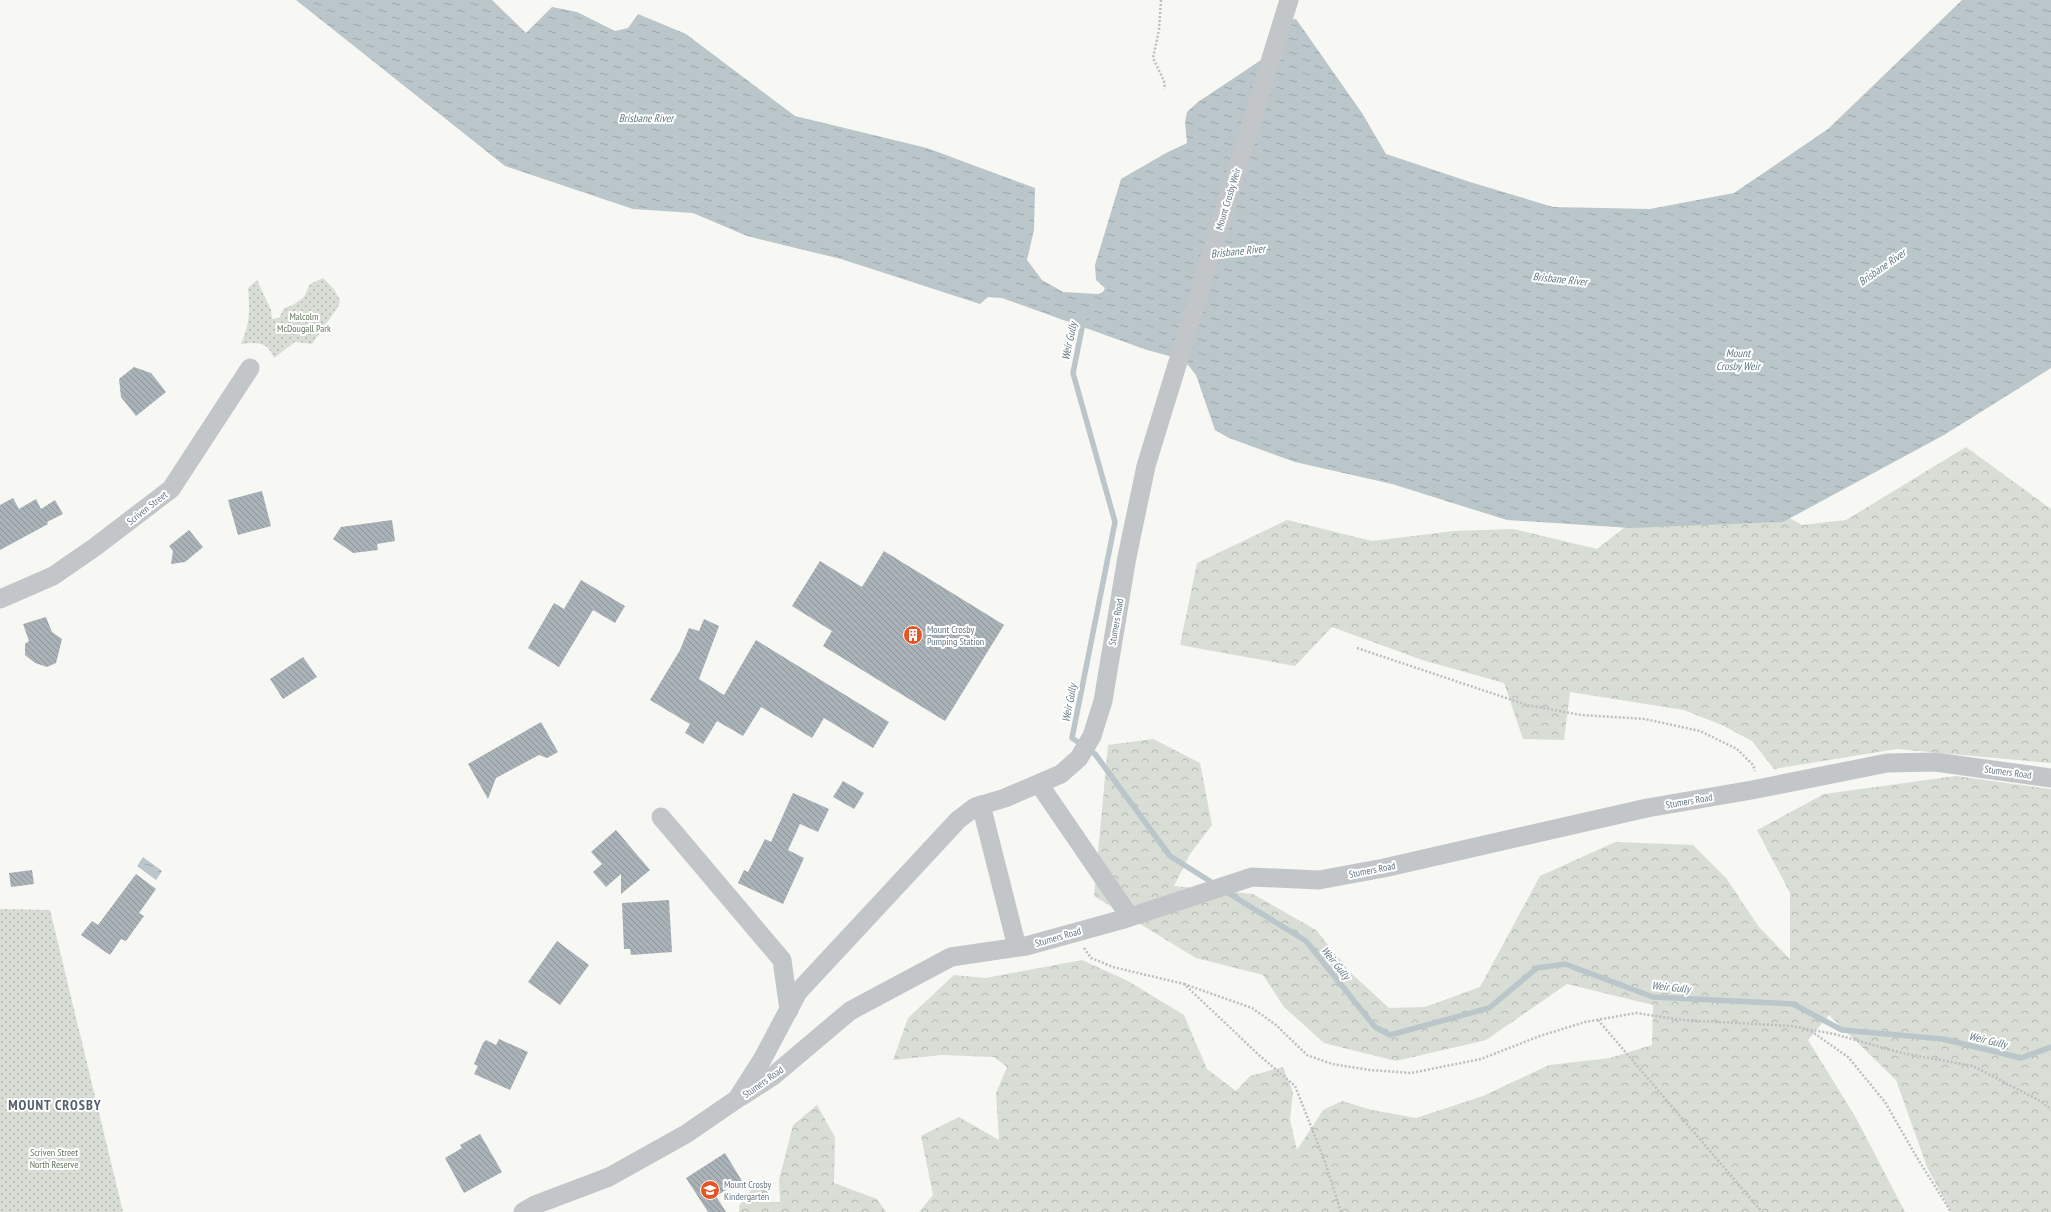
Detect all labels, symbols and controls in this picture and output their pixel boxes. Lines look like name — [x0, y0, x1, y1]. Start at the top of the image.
water label: Brisbane River — [619, 111, 675, 125]
street label: Mount Crosby Weir — [1212, 166, 1244, 232]
water label: Brisbane River — [1210, 241, 1268, 261]
water label: Brisbane River — [1856, 244, 1910, 288]
water label: Brisbane River — [1532, 269, 1590, 289]
park label: Malcolm McDougall Park — [277, 310, 331, 335]
water label: Weir Gully — [1058, 319, 1080, 361]
water label: Mount Crosby Weir — [1716, 346, 1762, 373]
street label: Scriven Street — [124, 488, 170, 528]
street label: Stumers Road — [1105, 598, 1127, 646]
place label: Mount Crosby Pumping Station — [927, 623, 984, 648]
building icon: Mount Crosby Pumping Station — [902, 624, 924, 646]
water label: Weir Gully — [1058, 681, 1080, 723]
street label: Stumers Road — [1984, 762, 2032, 782]
street label: Stumers Road — [1665, 790, 1713, 812]
street label: Stumers Road — [1348, 859, 1396, 881]
street label: Stumers Road — [1033, 924, 1083, 950]
water label: Weir Gully — [1318, 944, 1355, 984]
water label: Weir Gully — [1651, 978, 1693, 996]
water label: Weir Gully — [1968, 1029, 2010, 1052]
street label: Stumers Road — [740, 1063, 786, 1101]
district label: MOUNT CROSBY — [8, 1096, 102, 1114]
park label: Scriven Street North Reserve — [30, 1146, 78, 1171]
place label: Mount Crosby Kindergarten — [724, 1178, 771, 1203]
school or university icon: Mount Crosby Kindergarten — [699, 1179, 721, 1201]

